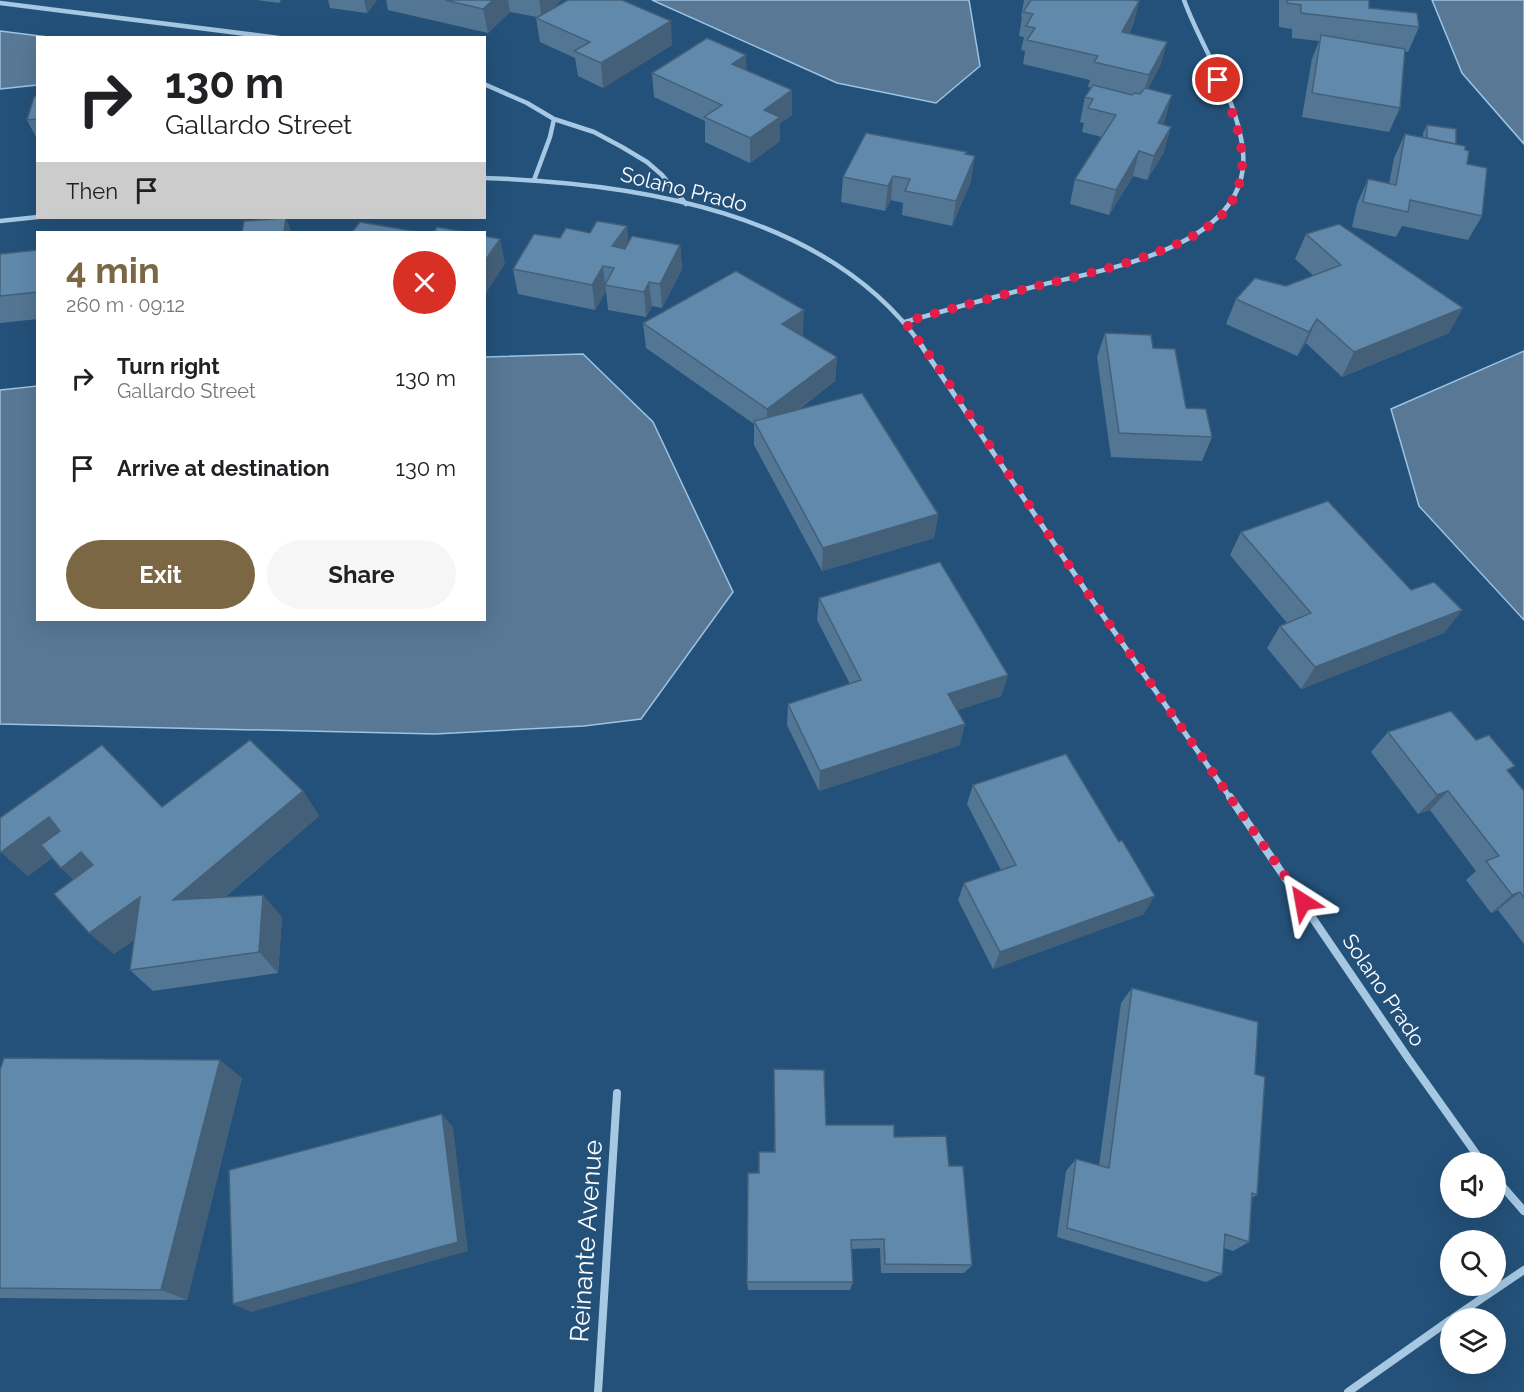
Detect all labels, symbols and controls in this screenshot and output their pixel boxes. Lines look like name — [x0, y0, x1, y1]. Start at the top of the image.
pin — [1192, 54, 1243, 105]
text: 130 m — [165, 59, 284, 108]
icon: right — [66, 60, 144, 138]
icon: arrive — [1201, 63, 1234, 96]
text: Gallardo Street — [165, 109, 352, 140]
street label: Solano Prado — [618, 161, 750, 217]
icon: arrive — [130, 174, 163, 207]
text: Then — [66, 178, 118, 204]
text: 4 min — [66, 249, 160, 291]
button: close — [393, 251, 456, 314]
text: 260 m · 09:12 — [66, 293, 185, 317]
text: Turn right — [117, 353, 220, 379]
icon: right — [66, 362, 99, 395]
text: 130 m — [396, 365, 456, 391]
text: Gallardo Street — [117, 379, 256, 403]
icon: arrive — [66, 452, 99, 485]
text: Arrive at destination — [117, 455, 330, 481]
text: 130 m — [396, 455, 456, 481]
button: Exit — [66, 540, 255, 609]
button: Share — [267, 540, 456, 609]
position arrow — [1271, 870, 1335, 934]
street label: Solano Prado — [1337, 929, 1431, 1051]
street label: Reinante Avenue — [564, 1139, 608, 1343]
map controls — [1440, 1152, 1506, 1374]
button: sound — [1440, 1152, 1506, 1218]
button: search — [1440, 1230, 1506, 1296]
button: layers — [1440, 1308, 1506, 1374]

